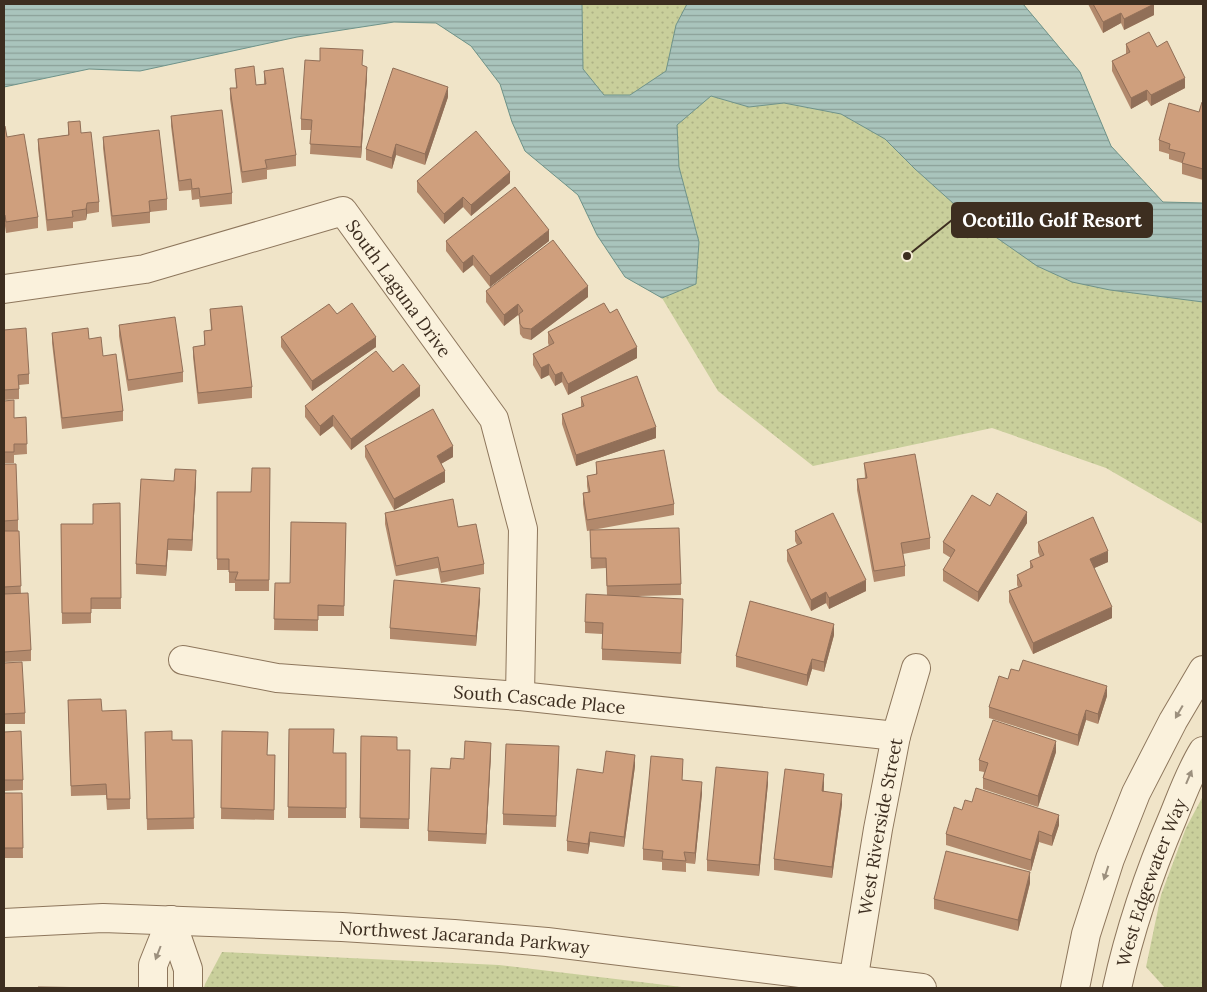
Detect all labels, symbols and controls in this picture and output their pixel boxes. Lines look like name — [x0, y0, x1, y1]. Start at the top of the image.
callout: Ocotillo Golf Resort — [952, 203, 1152, 237]
text: Ocotillo Golf Resort — [962, 208, 1143, 232]
street label: South Laguna Drive — [341, 215, 457, 362]
street label: South Cascade Place — [453, 680, 627, 719]
one-way arrow — [1174, 705, 1183, 718]
street label: West Riverside Street — [853, 736, 907, 917]
one-way arrow — [1186, 770, 1194, 784]
street label: West Edgewater Way — [1111, 794, 1191, 969]
one-way arrow — [1101, 865, 1109, 880]
street label: Northwest Jacaranda Parkway — [338, 915, 591, 959]
one-way arrow — [153, 946, 161, 960]

